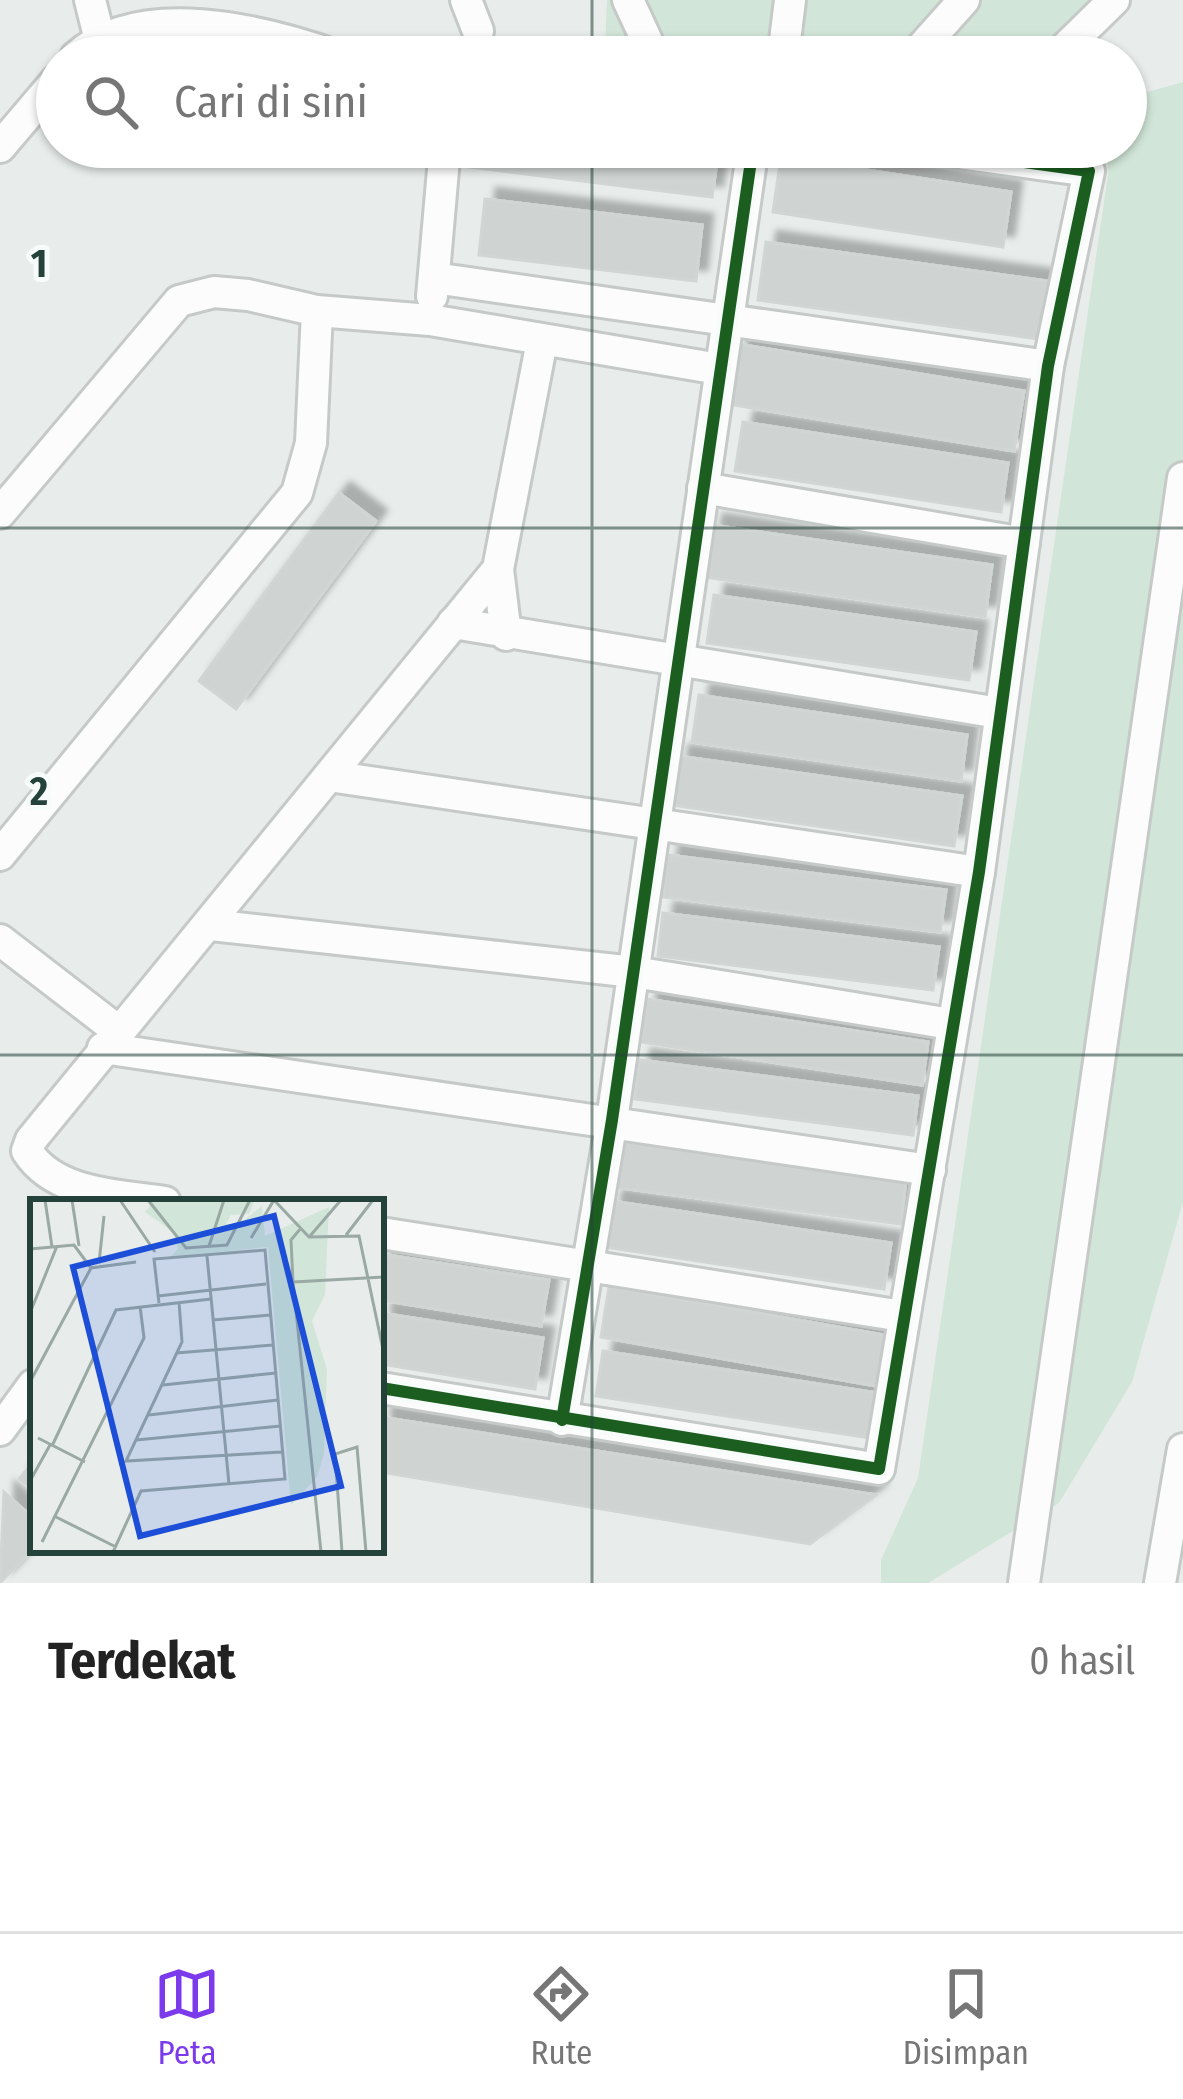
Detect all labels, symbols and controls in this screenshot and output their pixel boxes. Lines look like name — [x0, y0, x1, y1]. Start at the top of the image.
search box — [36, 36, 1147, 168]
icon: search — [78, 69, 144, 135]
text: Cari di sini — [174, 75, 368, 129]
text: 1 — [31, 241, 47, 287]
text: 2 — [29, 769, 48, 815]
inset map — [30, 1199, 384, 1553]
text: Terdekat — [48, 1630, 235, 1692]
text: 0 hasil — [1029, 1638, 1135, 1684]
tab: Peta — [154, 1961, 220, 2073]
tab: Rute — [528, 1961, 594, 2073]
tab: Disimpan — [903, 1961, 1029, 2073]

